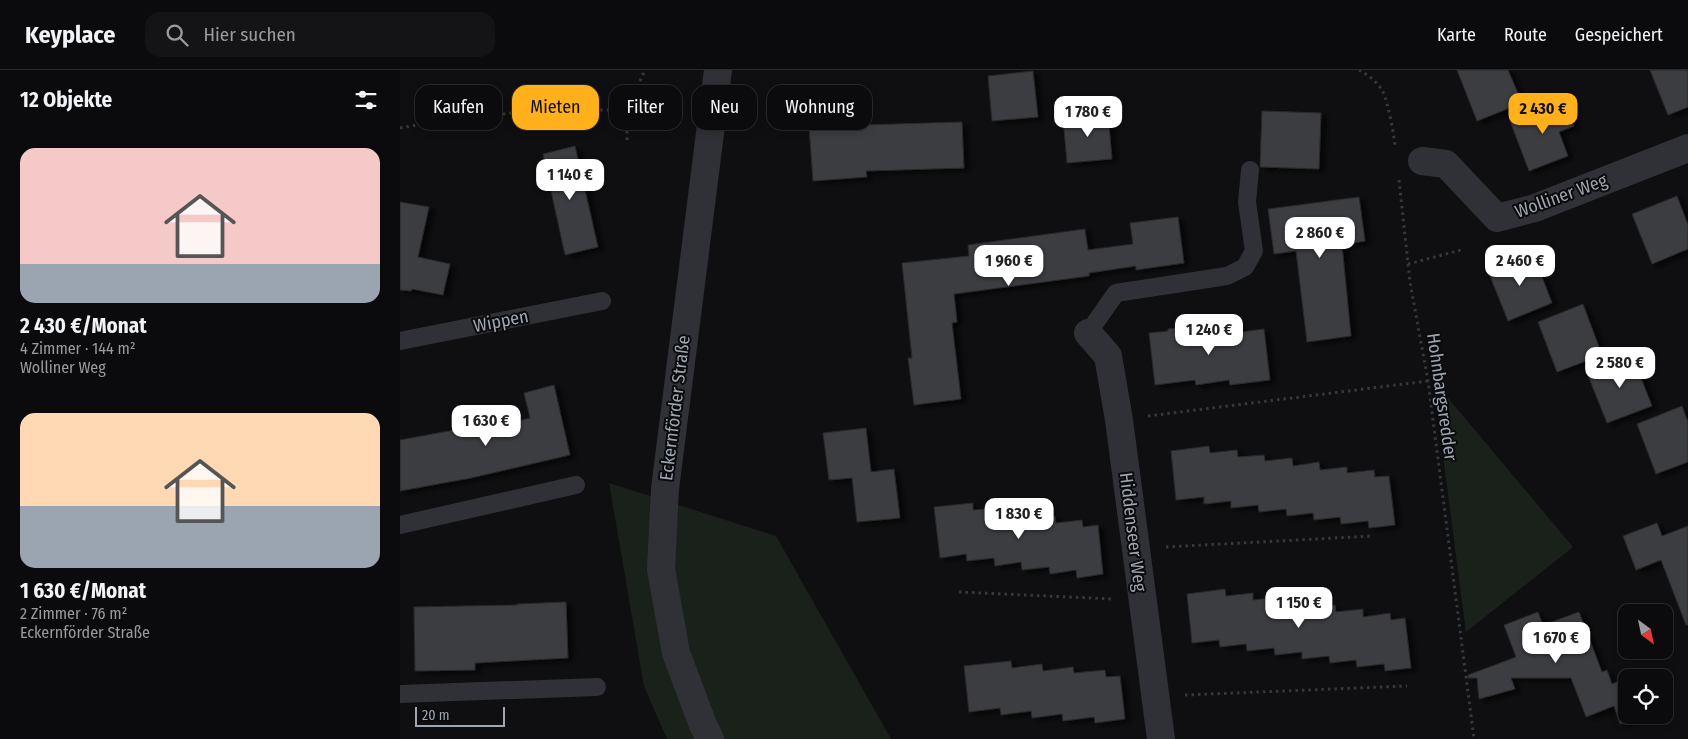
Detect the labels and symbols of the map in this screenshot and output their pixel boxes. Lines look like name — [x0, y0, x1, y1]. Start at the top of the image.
pin: 2 430 € — [1497, 92, 1589, 135]
pin: 1 780 € — [1042, 96, 1134, 138]
pin: 1 140 € — [524, 158, 616, 201]
street label: Wolliner Weg — [1512, 169, 1611, 223]
pin: 2 860 € — [1274, 216, 1366, 259]
pin: 1 960 € — [963, 244, 1055, 287]
pin: 2 460 € — [1474, 244, 1566, 287]
street label: Wippen — [472, 305, 530, 337]
pin: 1 240 € — [1163, 314, 1255, 356]
street label: Hohnbargsredder — [1422, 332, 1462, 463]
street label: Eckernförder Straße — [655, 334, 695, 482]
pin: 2 580 € — [1574, 346, 1666, 389]
pin: 1 630 € — [440, 404, 532, 447]
street label: Hiddenseer Weg — [1115, 471, 1151, 593]
pin: 1 830 € — [973, 498, 1065, 540]
pin: 1 150 € — [1253, 586, 1345, 629]
north arrow — [1618, 604, 1672, 659]
pin: 1 670 € — [1510, 622, 1602, 664]
scale bar — [415, 704, 505, 727]

